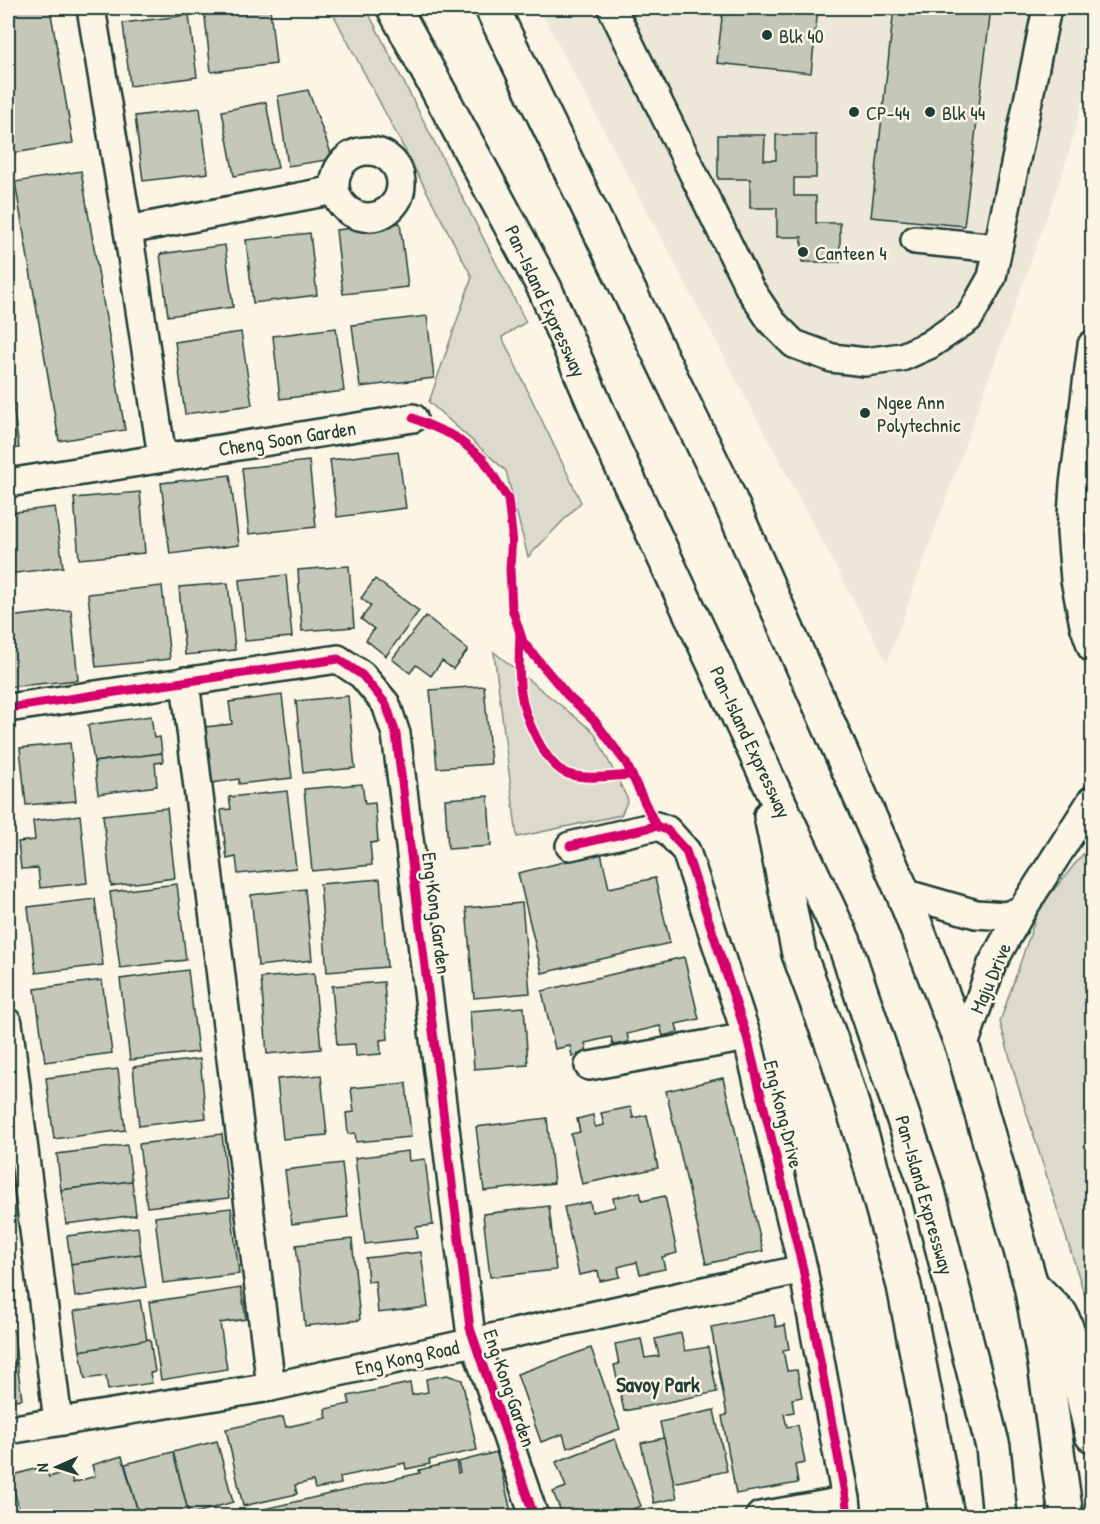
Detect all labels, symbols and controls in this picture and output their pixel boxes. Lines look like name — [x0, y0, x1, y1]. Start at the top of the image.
place label: Blk 40 — [779, 22, 824, 49]
marker: Blk 40 — [760, 28, 774, 42]
place label: CP-44 — [866, 99, 910, 126]
place label: Blk 44 — [942, 99, 985, 126]
marker: CP-44 — [847, 105, 861, 119]
marker: Blk 44 — [923, 105, 937, 119]
street label: Pan-Island Expressway — [499, 221, 593, 381]
place label: Canteen 4 — [815, 239, 887, 266]
marker: Canteen 4 — [796, 245, 810, 259]
place label: Ngee Ann Polytechnic — [877, 388, 961, 438]
marker: Ngee Ann Polytechnic — [858, 406, 872, 420]
street label: Cheng Soon Garden — [216, 414, 358, 462]
street label: Pan-Island Expressway — [704, 662, 798, 822]
street label: Eng Kong Garden — [416, 851, 458, 975]
street label: Maju Drive — [963, 938, 1017, 1018]
street label: Eng Kong Drive — [758, 1057, 810, 1171]
street label: Pan-Island Expressway — [889, 1112, 961, 1278]
street label: Eng Kong Garden — [477, 1326, 543, 1450]
street label: Eng Kong Road — [353, 1333, 461, 1381]
district label: Savoy Park — [616, 1370, 700, 1400]
north arrow — [27, 1437, 87, 1497]
text: N — [31, 1462, 53, 1473]

